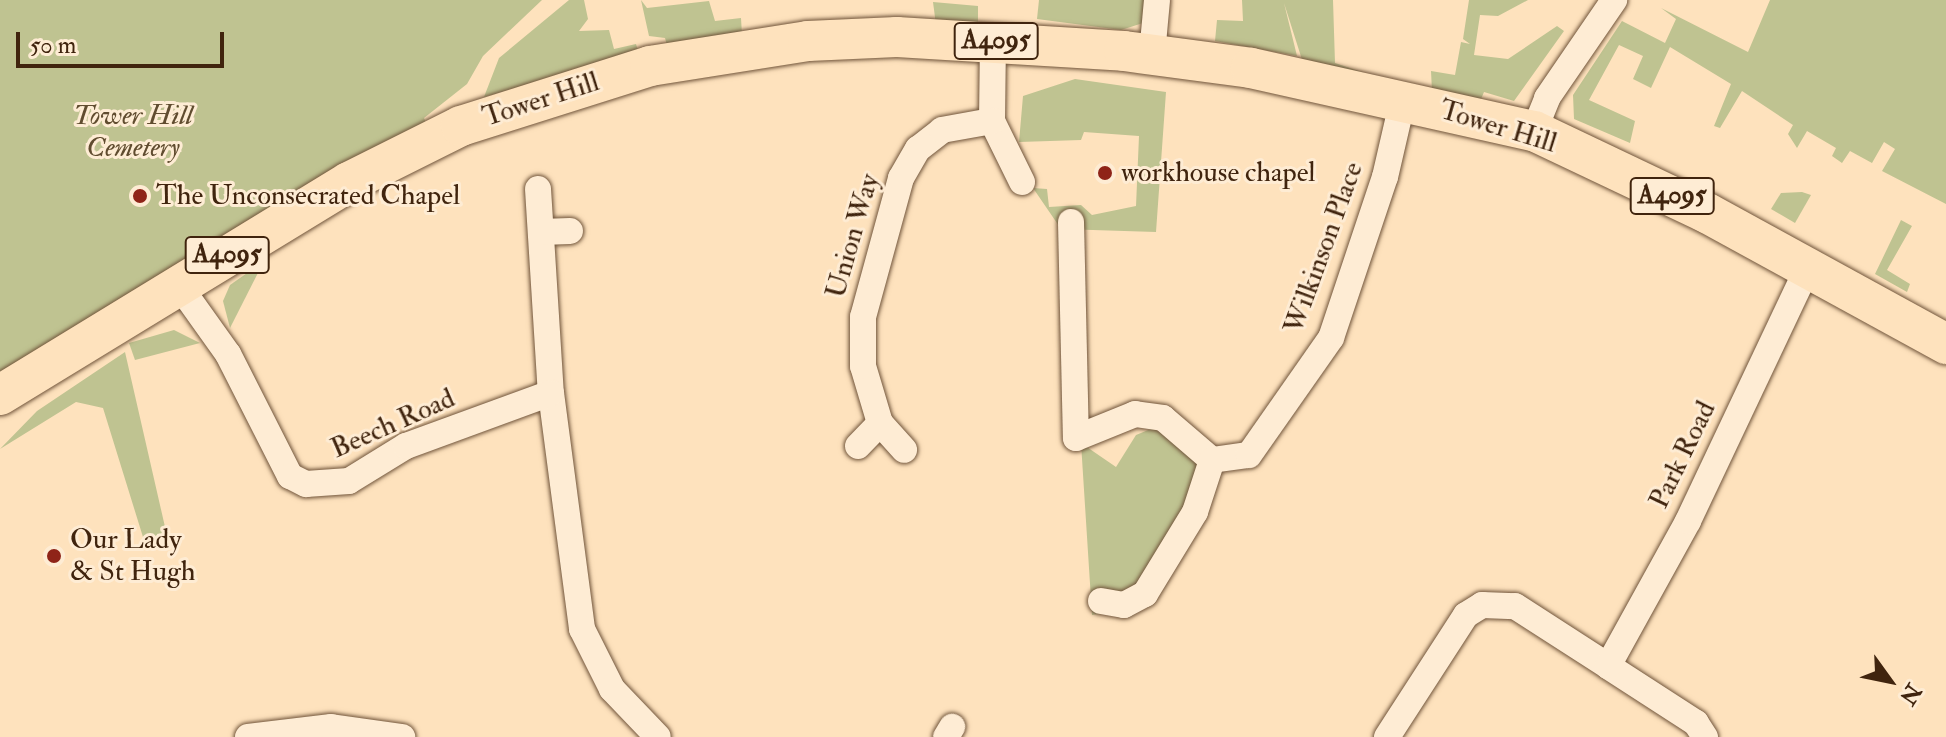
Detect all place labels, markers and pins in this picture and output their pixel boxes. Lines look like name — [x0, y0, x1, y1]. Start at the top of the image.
place label: workhouse chapel — [1121, 156, 1316, 190]
marker: workhouse chapel — [1096, 164, 1114, 182]
place label: The Unconsecrated Chapel — [156, 179, 460, 213]
marker: The Unconsecrated Chapel — [131, 187, 149, 205]
place label: Our Lady & St Hugh — [70, 523, 195, 589]
marker: Our Lady & St Hugh — [45, 547, 63, 565]

